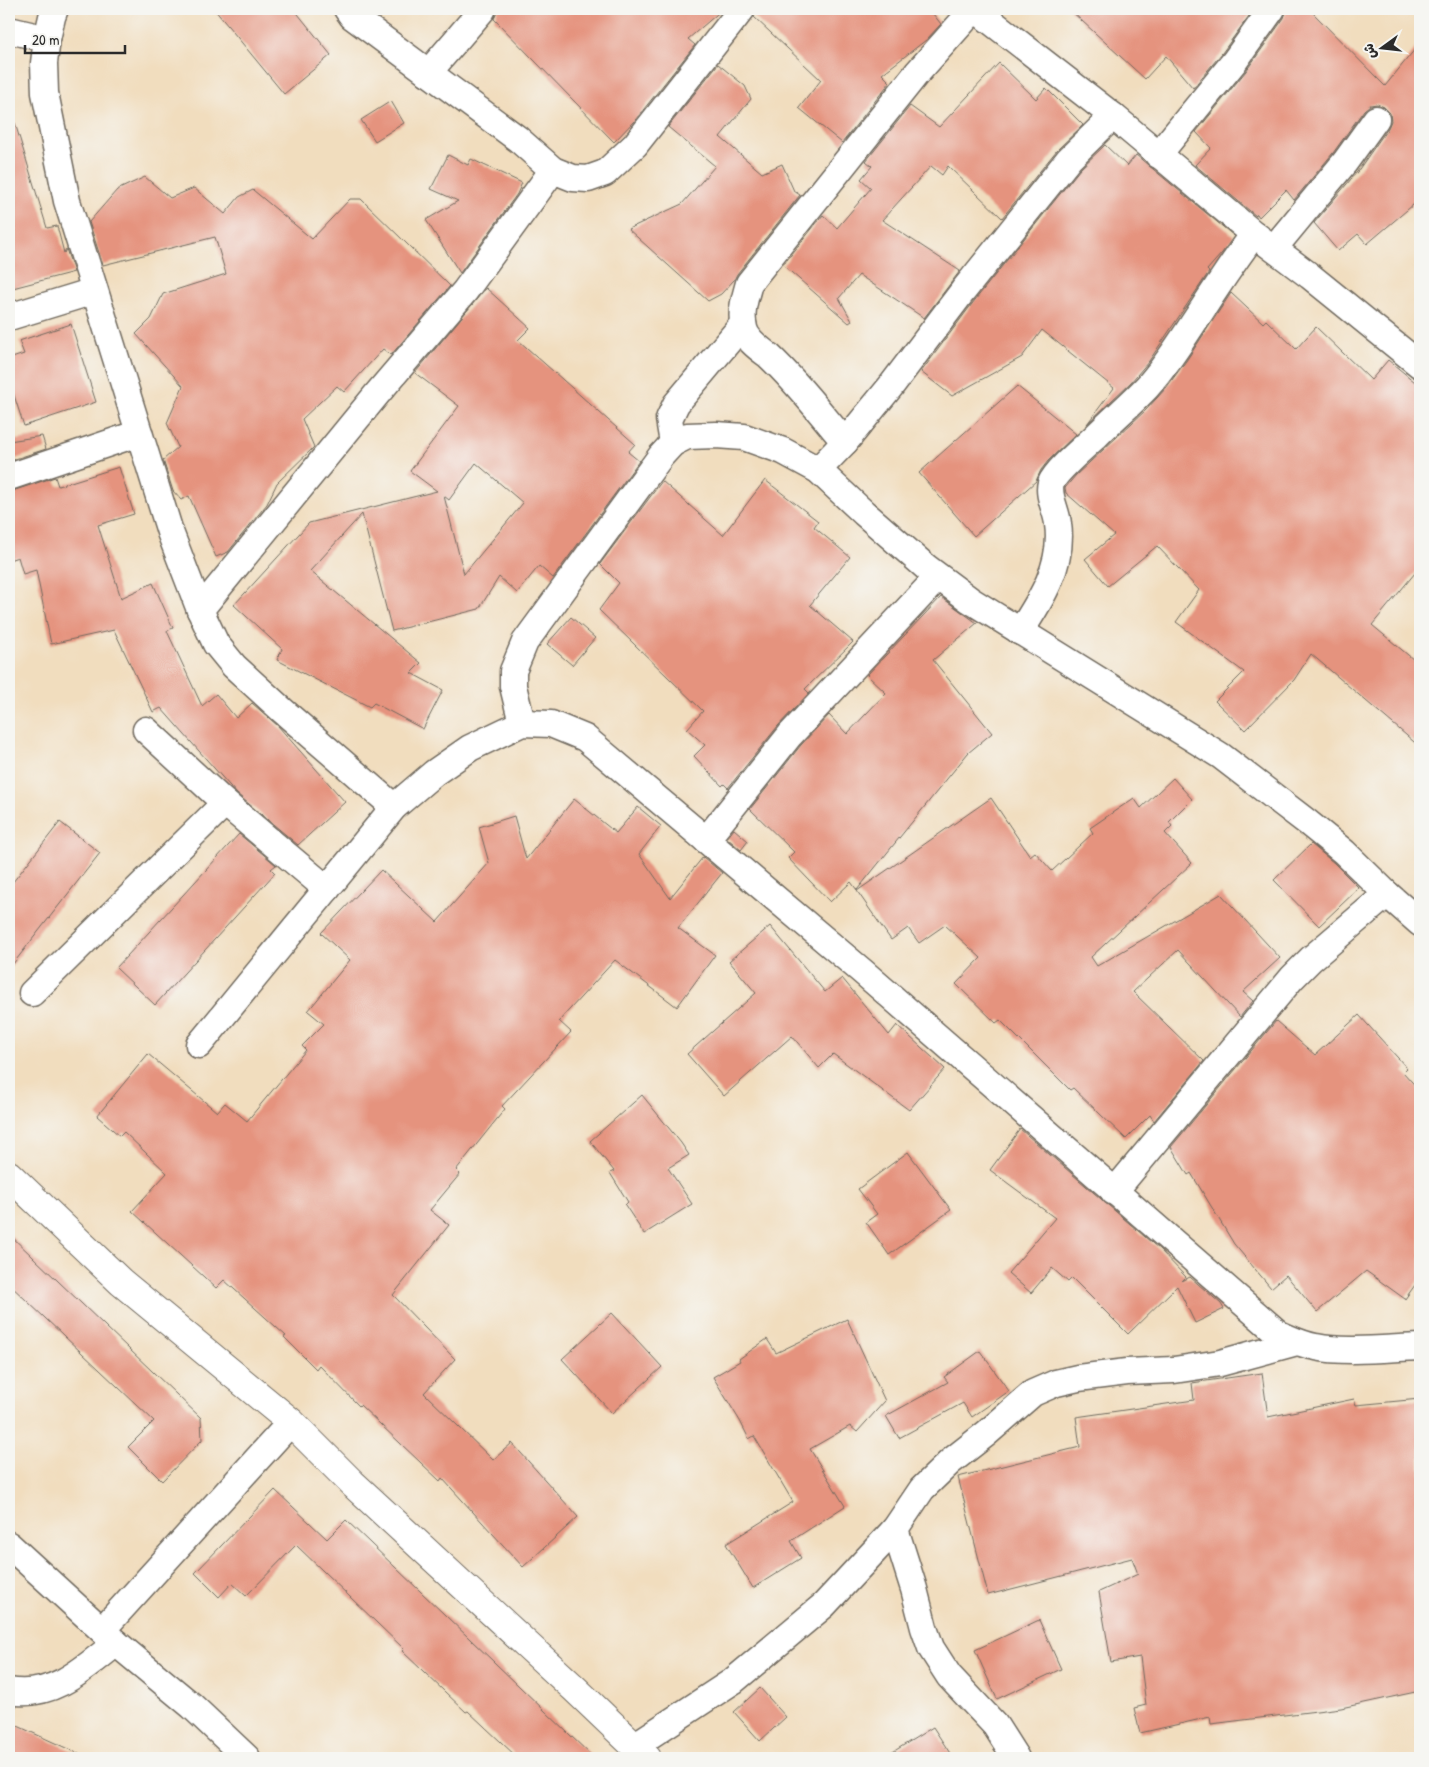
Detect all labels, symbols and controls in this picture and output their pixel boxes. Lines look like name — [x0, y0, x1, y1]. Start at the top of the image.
scale bar — [25, 22, 125, 54]
north arrow — [1356, 22, 1406, 72]
text: 20 m — [32, 29, 59, 50]
text: ش — [1358, 42, 1380, 61]

